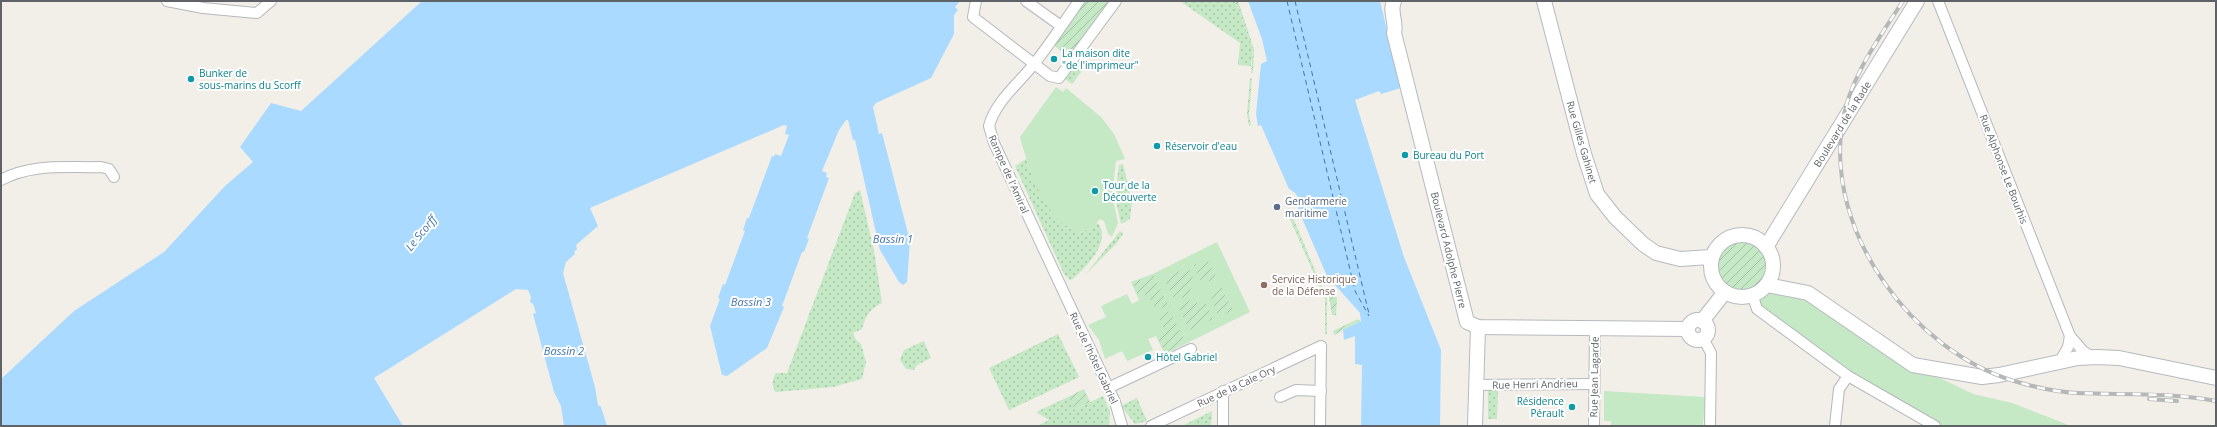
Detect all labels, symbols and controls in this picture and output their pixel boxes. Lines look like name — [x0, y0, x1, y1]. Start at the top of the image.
place label: La maison dite "de l'imprimeur" — [1062, 46, 1139, 72]
marker: La maison dite "de l'imprimeur" — [1049, 54, 1059, 64]
place label: Bunker de sous-marins du Scorff — [199, 66, 302, 92]
marker: Bunker de sous-marins du Scorff — [186, 74, 196, 84]
street label: Boulevard de la Rade — [1810, 78, 1874, 170]
street label: Rue Gilles Gahinet — [1564, 99, 1601, 185]
street label: Rue Alphonse Le Bourhis — [1977, 112, 2031, 226]
street label: Rampe de l'Amiral — [985, 132, 1033, 216]
place label: Réservoir d'eau — [1165, 139, 1237, 153]
marker: Réservoir d'eau — [1152, 141, 1162, 151]
place label: Bureau du Port — [1413, 148, 1485, 162]
marker: Bureau du Port — [1400, 150, 1410, 160]
place label: Tour de la Découverte — [1103, 178, 1157, 204]
marker: Tour de la Découverte — [1090, 186, 1100, 196]
street label: Boulevard Adolphe Pierre — [1428, 190, 1470, 310]
place label: Gendarmerie maritime — [1285, 194, 1347, 220]
marker: Gendarmerie maritime — [1272, 202, 1282, 212]
water label: Le Scorff — [402, 210, 441, 254]
water label: Bassin 1 — [873, 231, 913, 246]
place label: Service Historique de la Défense — [1272, 272, 1357, 298]
marker: Service Historique de la Défense — [1259, 280, 1269, 290]
water label: Bassin 3 — [731, 294, 771, 309]
street label: Rue de l'hôtel Gabriel — [1067, 310, 1121, 406]
street label: Rue Jean Lagarde — [1586, 336, 1602, 417]
water label: Bassin 2 — [544, 343, 584, 358]
place label: Hôtel Gabriel — [1156, 350, 1217, 364]
marker: Hôtel Gabriel — [1143, 352, 1153, 362]
street label: Rue de la Cale Ory — [1195, 361, 1278, 410]
street label: Rue Henri Andrieu — [1492, 376, 1578, 392]
place label: Résidence Pérault — [1517, 394, 1564, 420]
marker: Résidence Pérault — [1567, 402, 1577, 412]

